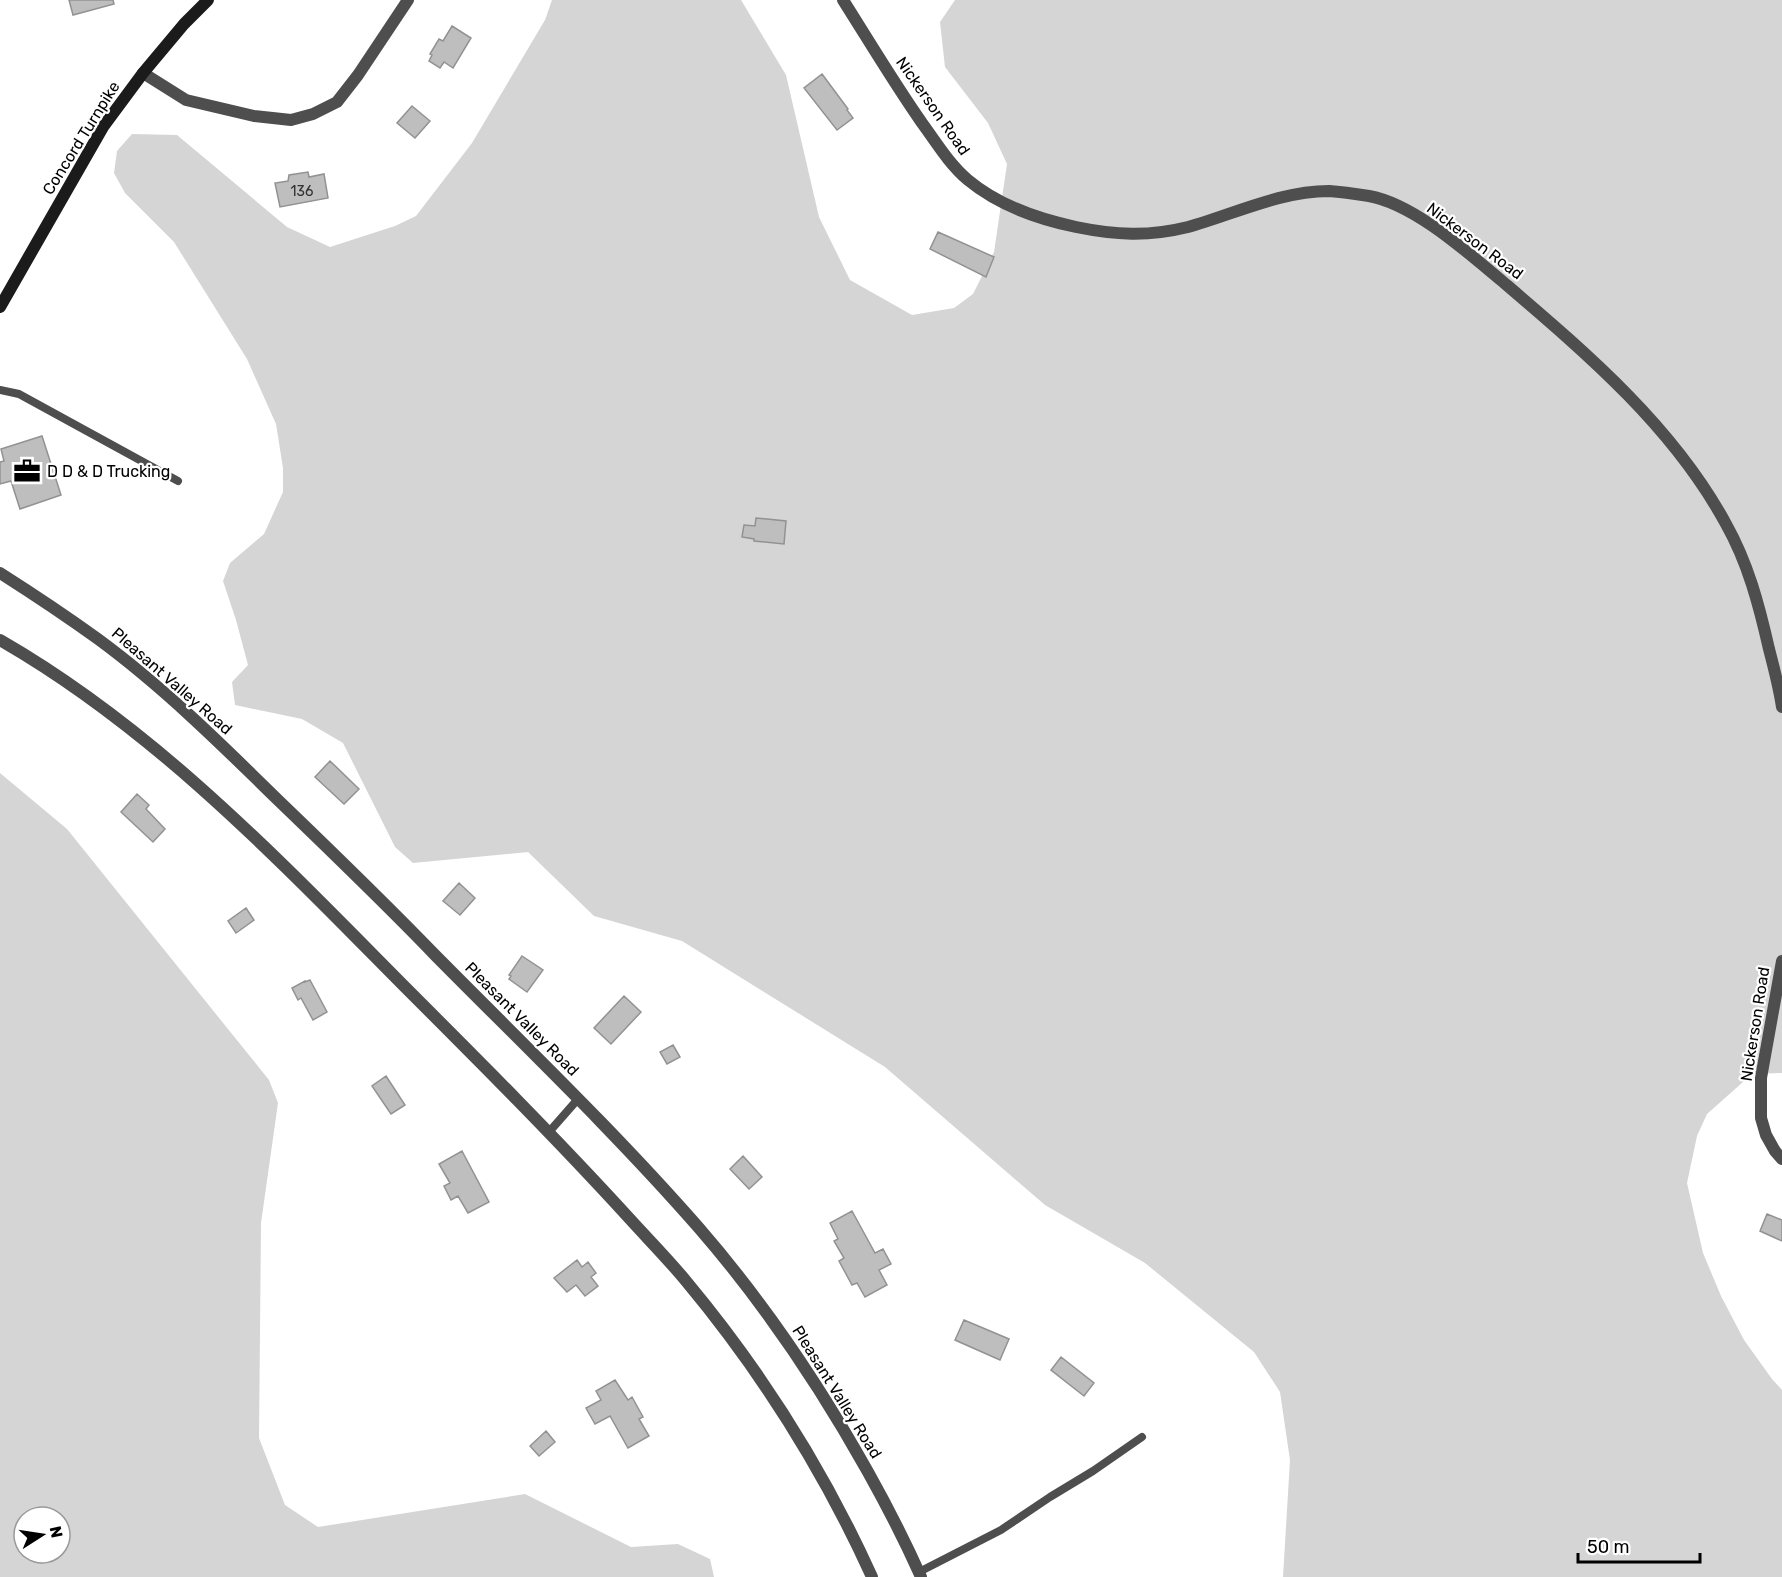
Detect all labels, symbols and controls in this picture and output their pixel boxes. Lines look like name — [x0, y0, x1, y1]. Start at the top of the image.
street label: Nickerson Road — [892, 53, 974, 159]
street label: Concord Turnpike — [38, 78, 124, 198]
house number: 136 — [291, 183, 313, 200]
street label: Nickerson Road — [1423, 199, 1527, 283]
office icon: D D & D Trucking — [12, 456, 42, 486]
place label: D D & D Trucking — [47, 462, 170, 481]
street label: Pleasant Valley Road — [108, 624, 236, 738]
street label: Pleasant Valley Road — [461, 958, 583, 1080]
street label: Nickerson Road — [1737, 965, 1773, 1083]
street label: Pleasant Valley Road — [788, 1322, 886, 1462]
north arrow — [12, 1505, 72, 1565]
text: N — [46, 1524, 67, 1540]
scale bar — [1578, 1526, 1700, 1564]
text: 50 m — [1587, 1536, 1630, 1558]

